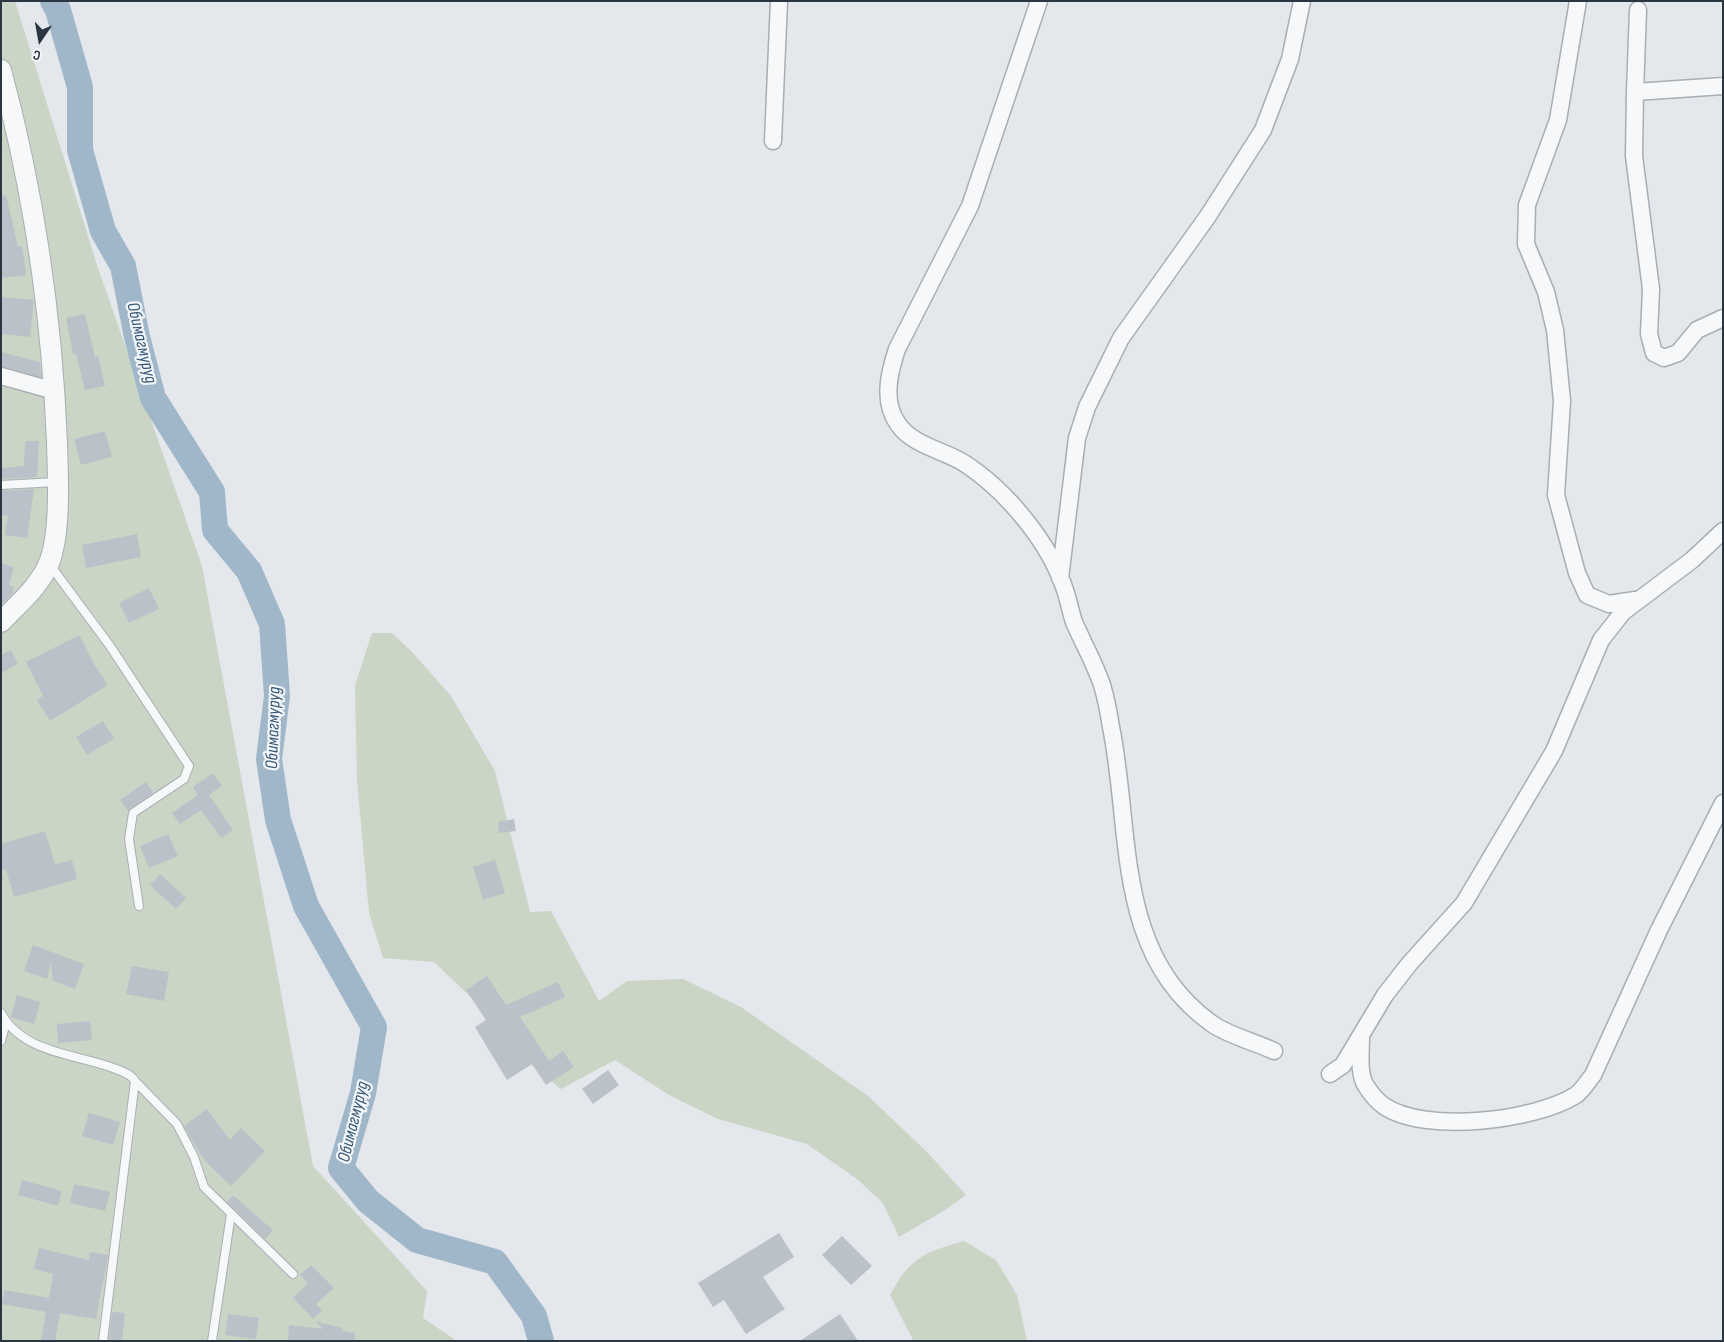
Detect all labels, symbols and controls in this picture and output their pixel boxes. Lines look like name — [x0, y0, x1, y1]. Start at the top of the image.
north arrow — [15, 15, 65, 65]
text: С — [31, 46, 42, 64]
water label: Обимагмуруд — [121, 300, 161, 386]
water label: Обимагмуруд — [262, 686, 286, 770]
water label: Обимагмуруд — [334, 1079, 374, 1165]

